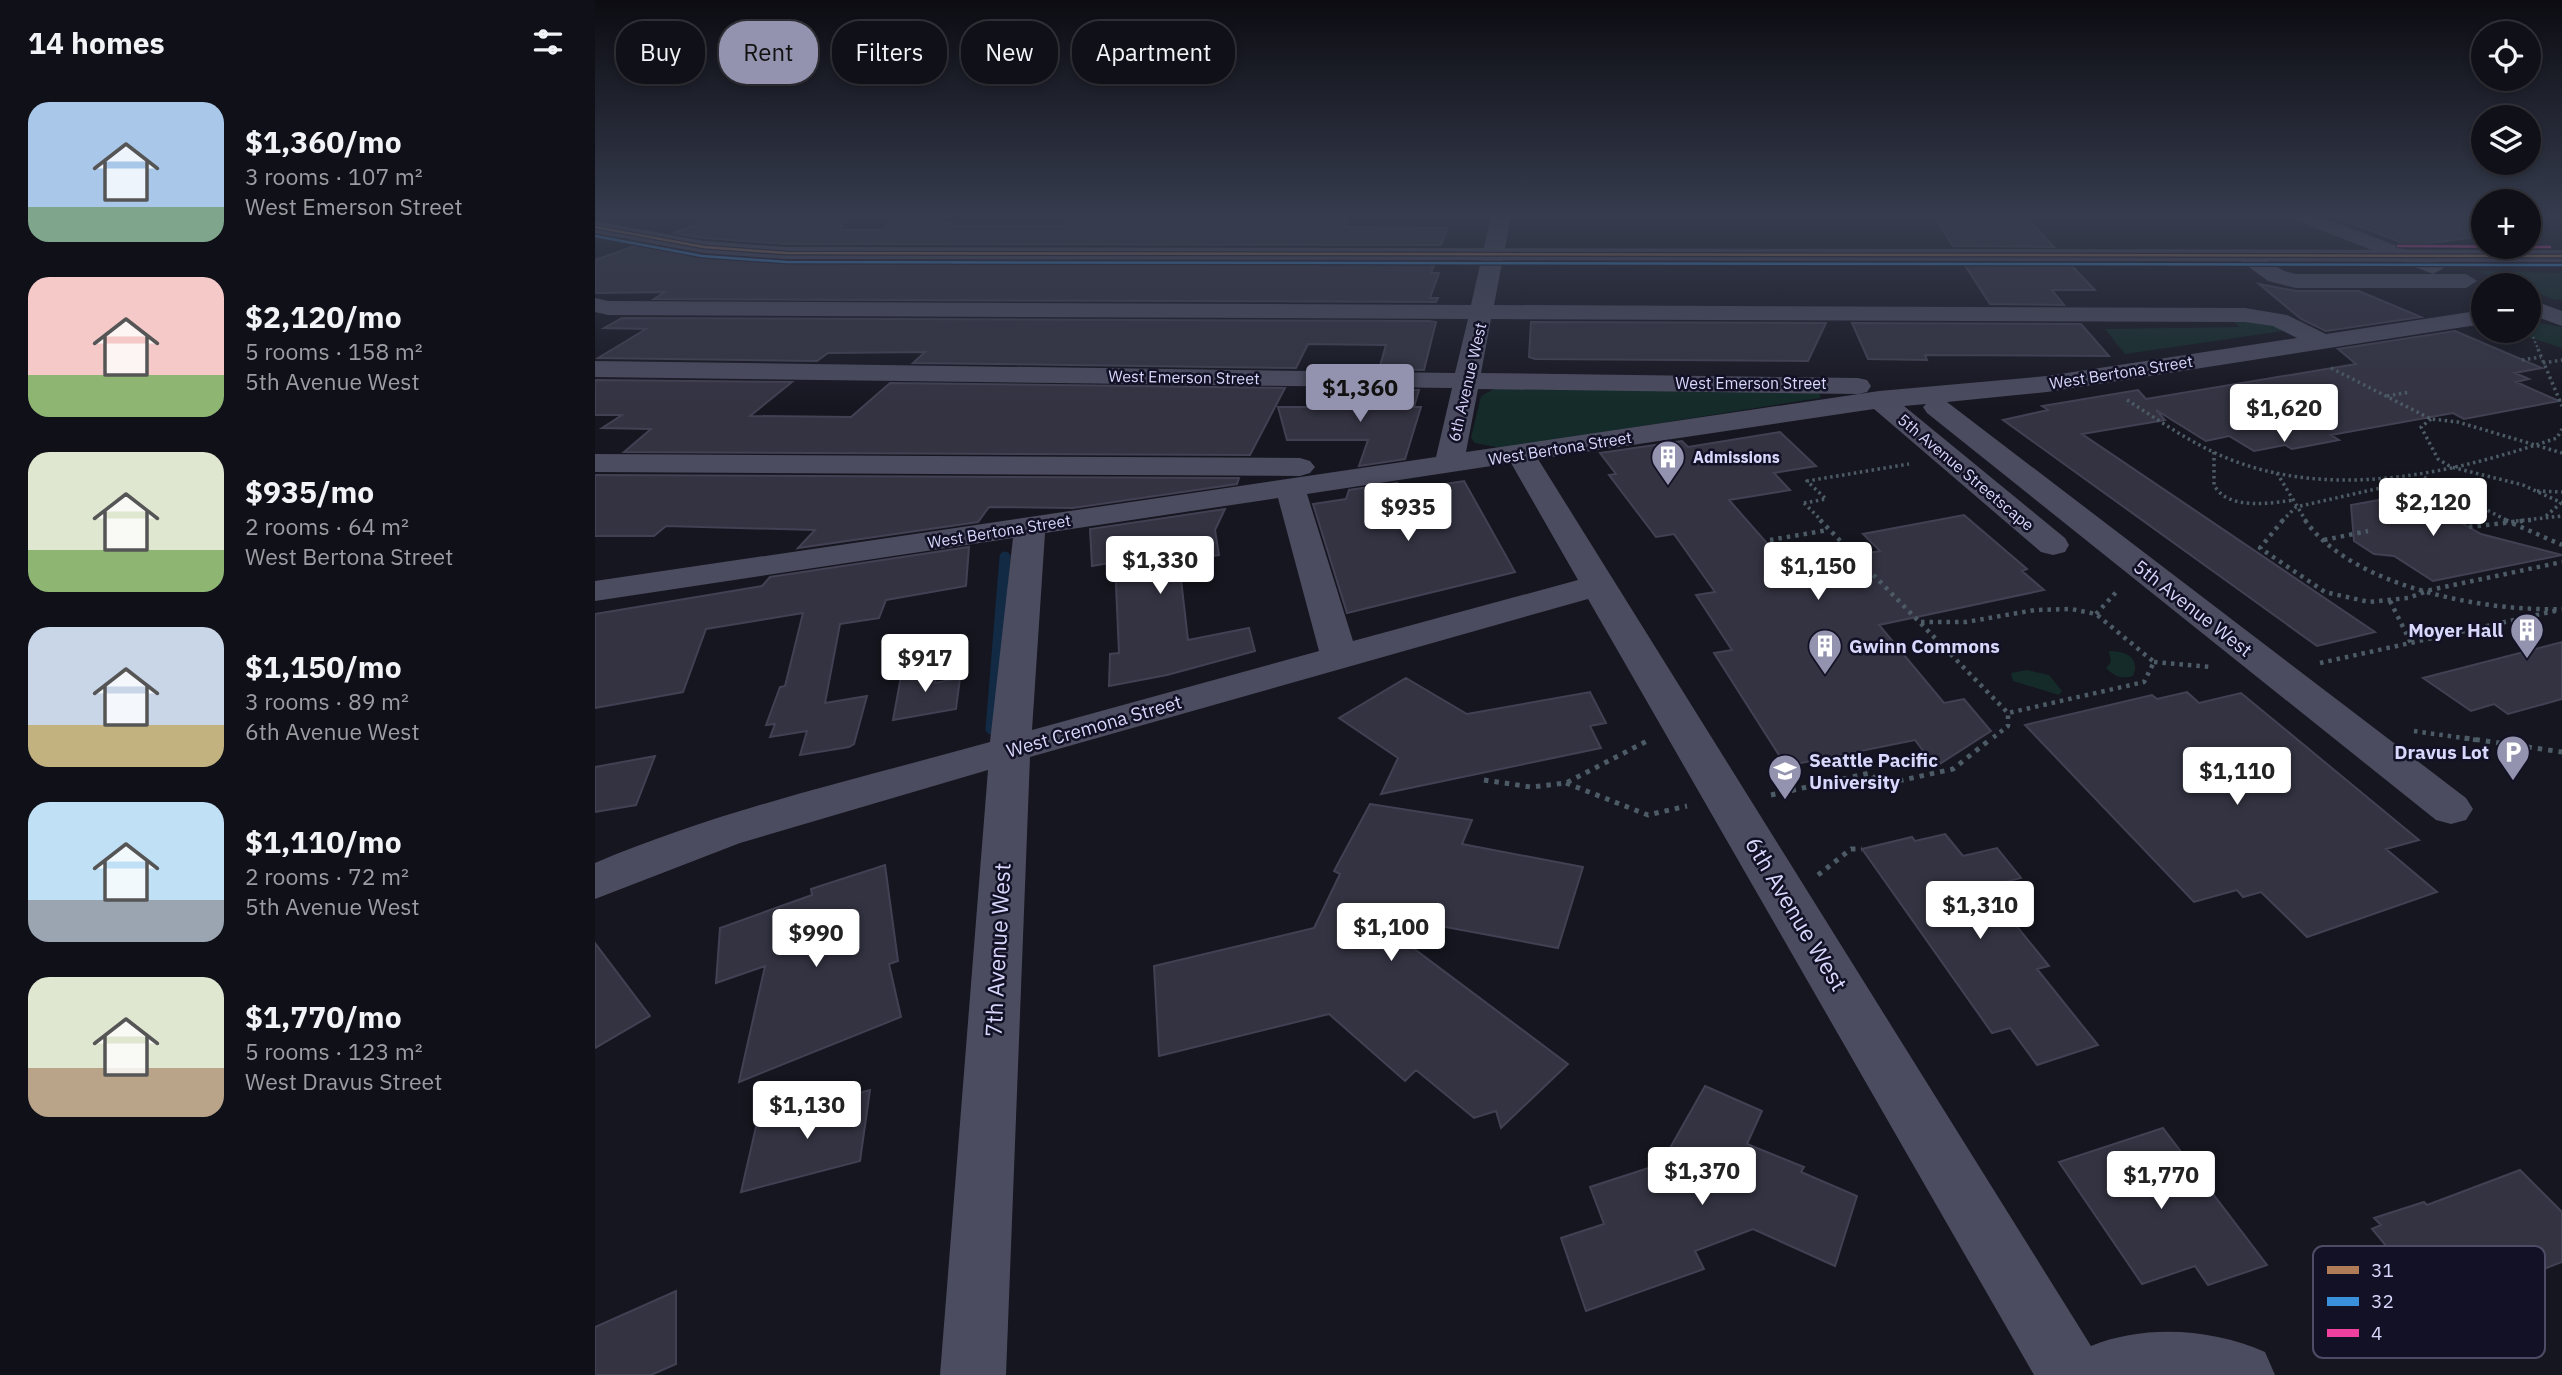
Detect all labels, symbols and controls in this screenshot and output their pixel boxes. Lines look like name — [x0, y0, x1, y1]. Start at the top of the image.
chip: Buy — [616, 21, 705, 84]
chip: Rent — [719, 21, 818, 84]
chip: Filters — [832, 21, 947, 84]
chip: New — [961, 21, 1058, 84]
chip: Apartment — [1072, 21, 1235, 84]
map controls — [2471, 21, 2541, 343]
button: locate — [2471, 21, 2541, 91]
text: 14 homes — [28, 23, 165, 62]
icon: filters — [529, 23, 567, 61]
button: layers — [2471, 105, 2541, 175]
text: $1,360/mo — [245, 122, 402, 161]
icon: home — [84, 130, 168, 214]
text: 3 rooms · 107 m² — [245, 161, 423, 191]
button: + — [2471, 189, 2541, 259]
text: West Emerson Street — [245, 191, 463, 221]
button: − — [2471, 273, 2541, 343]
text: $2,120/mo — [245, 297, 402, 336]
icon: home — [84, 305, 168, 389]
street label: 6th Avenue West — [1444, 321, 1490, 443]
text: 5 rooms · 158 m² — [245, 336, 423, 366]
street label: West Bertona Street — [2048, 351, 2194, 393]
pin: $1,360 — [1303, 364, 1417, 424]
text: 5th Avenue West — [245, 366, 419, 396]
street label: West Emerson Street — [1108, 366, 1260, 388]
text: $1,360 — [1322, 372, 1398, 402]
street label: West Emerson Street — [1675, 373, 1827, 393]
pin: $1,620 — [2227, 384, 2341, 444]
text: $1,620 — [2246, 392, 2322, 422]
street label: 5th Avenue Streetscape — [1894, 409, 2038, 535]
street label: West Bertona Street — [1487, 427, 1633, 469]
building icon: Admissions — [1649, 438, 1687, 487]
place label: Admissions — [1693, 447, 1780, 467]
text: $935/mo — [245, 472, 374, 511]
pin: $2,120 — [2376, 478, 2490, 538]
icon: home — [84, 480, 168, 564]
pin: $935 — [1367, 484, 1449, 543]
text: $2,120 — [2395, 486, 2471, 516]
text: $935 — [1380, 491, 1436, 521]
street label: West Bertona Street — [926, 510, 1072, 552]
text: 2 rooms · 64 m² — [245, 511, 409, 541]
pin: $1,330 — [1103, 536, 1217, 596]
text: West Bertona Street — [245, 541, 453, 571]
pin: $1,150 — [1761, 542, 1875, 602]
text: $1,330 — [1122, 544, 1198, 574]
text: $1,150 — [1780, 550, 1856, 580]
street label: 5th Avenue West — [2129, 554, 2257, 662]
building icon: Moyer Hall — [2508, 611, 2546, 660]
place label: Moyer Hall — [2408, 618, 2503, 642]
building icon: Gwinn Commons — [1806, 627, 1844, 676]
pin: $917 — [884, 634, 966, 694]
place label: Gwinn Commons — [1849, 634, 2000, 658]
text: $917 — [897, 642, 953, 672]
text: $1,150/mo — [245, 647, 402, 686]
icon: home — [84, 655, 168, 739]
text: 3 rooms · 89 m² — [245, 686, 409, 716]
street label: West Cremona Street — [1004, 689, 1184, 763]
text: 6th Avenue West — [245, 716, 419, 746]
parking icon: Dravus Lot — [2494, 733, 2532, 782]
place label: Dravus Lot — [2394, 740, 2489, 764]
place label: Seattle Pacific University — [1809, 748, 1938, 794]
pin: $1,110 — [2180, 748, 2294, 807]
school or university icon: Seattle Pacific University — [1766, 752, 1804, 801]
text: $1,110 — [2199, 755, 2275, 785]
text: $1,110/mo — [245, 822, 402, 861]
icon: home — [84, 830, 168, 914]
street label: 6th Avenue West — [1739, 831, 1855, 996]
text: 2 rooms · 72 m² — [245, 861, 409, 891]
street label: 7th Avenue West — [977, 862, 1017, 1038]
pin: $1,310 — [1923, 881, 2037, 941]
text: $1,310 — [1942, 889, 2018, 919]
text: 5th Avenue West — [245, 891, 419, 921]
pin: $1,100 — [1334, 904, 1448, 963]
pin: $990 — [775, 909, 857, 969]
text: $1,100 — [1353, 911, 1429, 941]
text: $990 — [788, 917, 844, 947]
text: $1,770/mo — [245, 997, 402, 1036]
icon: home — [84, 1005, 168, 1089]
text: 5 rooms · 123 m² — [245, 1036, 423, 1066]
text: West Dravus Street — [245, 1066, 442, 1096]
pin: $1,130 — [750, 1082, 864, 1141]
text: $1,130 — [769, 1089, 845, 1119]
pin: $1,370 — [1645, 1148, 1759, 1207]
pin: $1,770 — [2104, 1152, 2218, 1211]
text: $1,370 — [1664, 1155, 1740, 1185]
text: $1,770 — [2123, 1159, 2199, 1189]
legend — [2313, 1246, 2545, 1358]
text: 31 — [2371, 1258, 2394, 1282]
text: 32 — [2371, 1289, 2394, 1313]
text: 4 — [2371, 1321, 2382, 1345]

